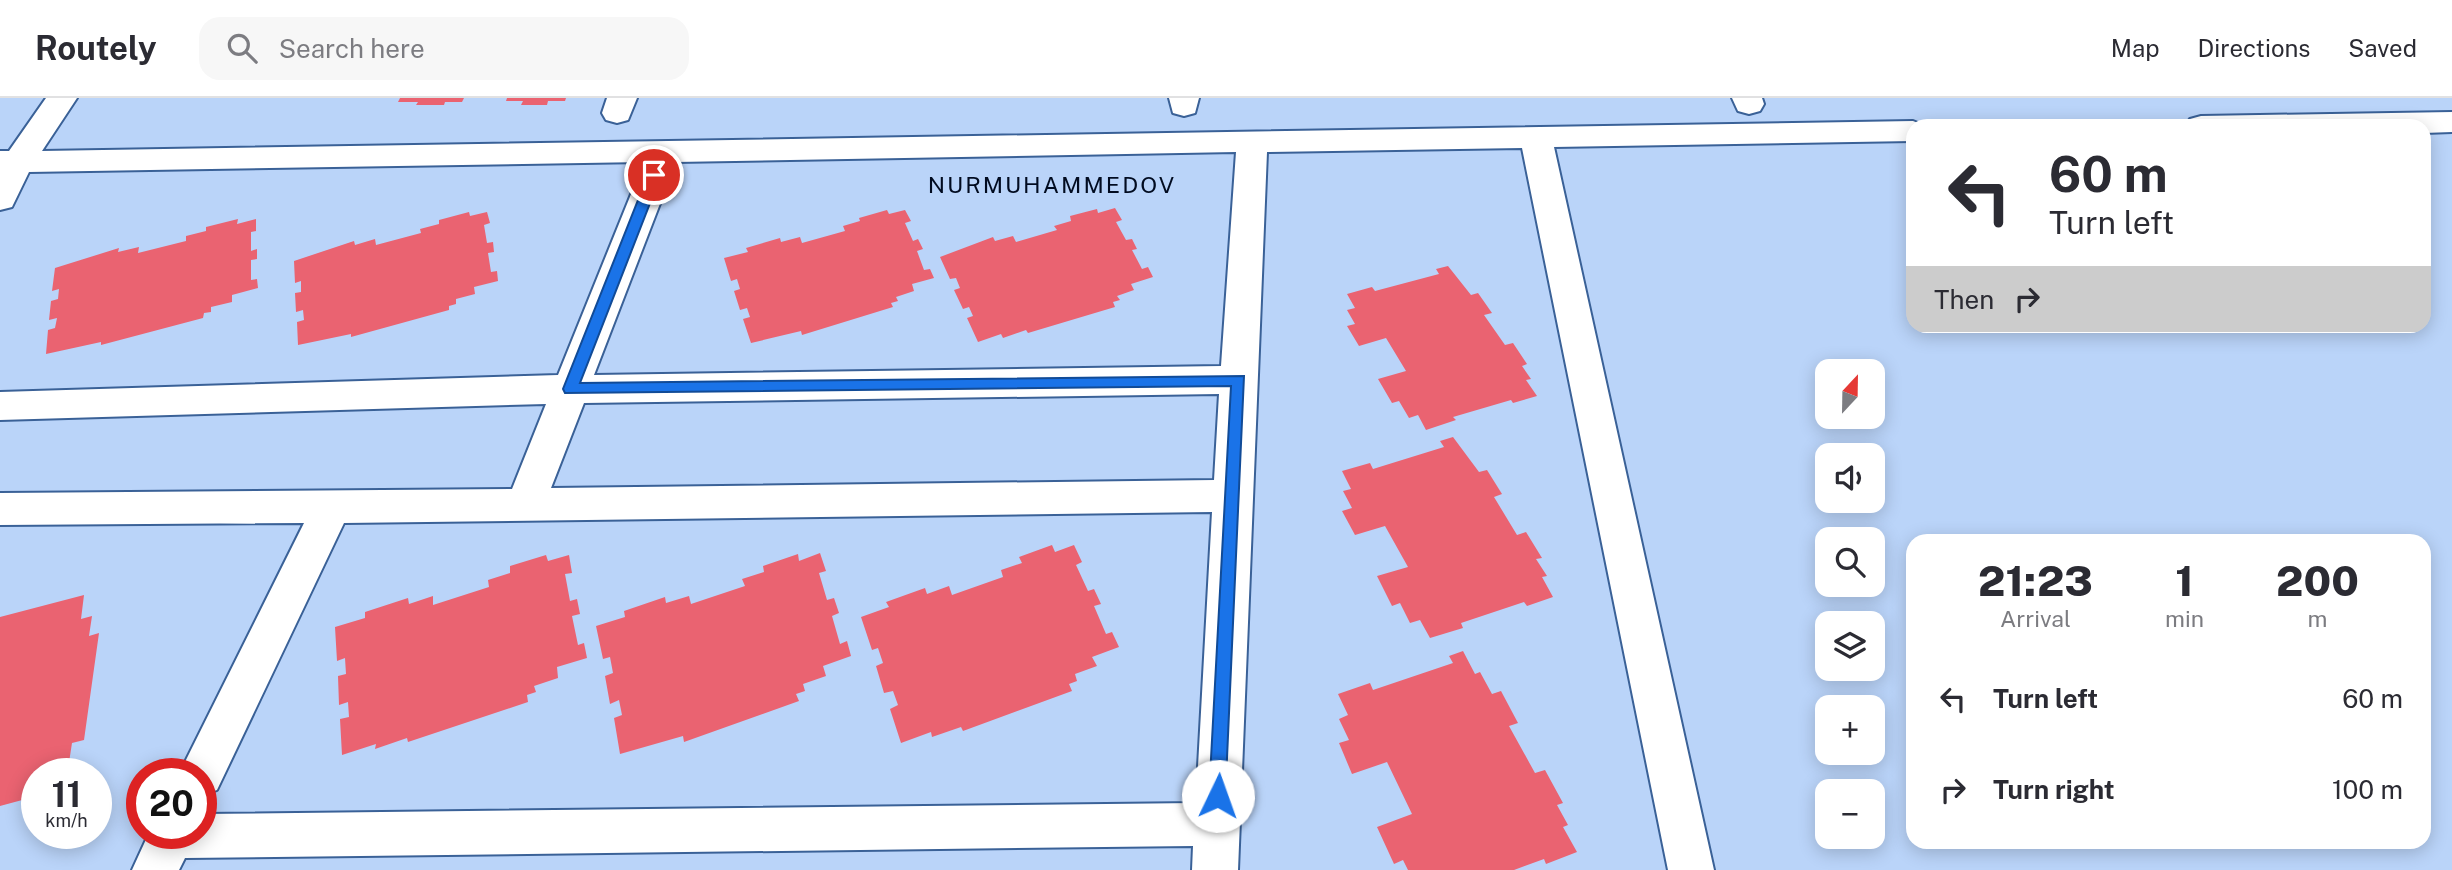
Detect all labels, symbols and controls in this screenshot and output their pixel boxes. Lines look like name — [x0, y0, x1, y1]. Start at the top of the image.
search box — [199, 17, 689, 80]
text: Routely — [35, 29, 157, 67]
icon: search — [223, 29, 261, 67]
text: Search here — [279, 33, 425, 64]
text: Map — [2111, 34, 2160, 62]
text: Directions — [2198, 34, 2310, 62]
text: Saved — [2348, 34, 2417, 62]
pin — [624, 145, 684, 205]
text: 60 m — [2049, 145, 2168, 203]
icon: left — [1934, 147, 2025, 238]
icon: arrive — [635, 156, 673, 194]
district label: NURMUHAMMEDOV — [928, 171, 1176, 198]
text: Turn left — [2049, 204, 2174, 241]
icon: right — [2008, 280, 2046, 318]
text: Then — [1934, 284, 1994, 315]
north arrow — [1815, 359, 1885, 429]
map controls — [1815, 359, 1885, 849]
button: sound — [1815, 443, 1885, 513]
button: search — [1815, 527, 1885, 597]
text: 21:23 — [1978, 556, 2093, 605]
text: 1 — [2175, 556, 2194, 605]
text: 200 — [2276, 556, 2359, 605]
text: Arrival — [2000, 605, 2071, 632]
text: min — [2165, 605, 2204, 632]
text: m — [2308, 605, 2327, 632]
button: layers — [1815, 611, 1885, 681]
icon: left — [1934, 680, 1972, 718]
text: Turn left — [1993, 683, 2098, 714]
text: 60 m — [2342, 683, 2403, 714]
button: + — [1815, 695, 1885, 765]
speed limit sign: 20 — [126, 758, 217, 849]
position arrow — [1181, 759, 1255, 833]
icon: right — [1934, 771, 1972, 809]
text: 11 — [52, 774, 81, 815]
text: Turn right — [1993, 774, 2115, 805]
text: 100 m — [2332, 774, 2403, 805]
button: − — [1815, 779, 1885, 849]
text: km/h — [45, 810, 88, 831]

